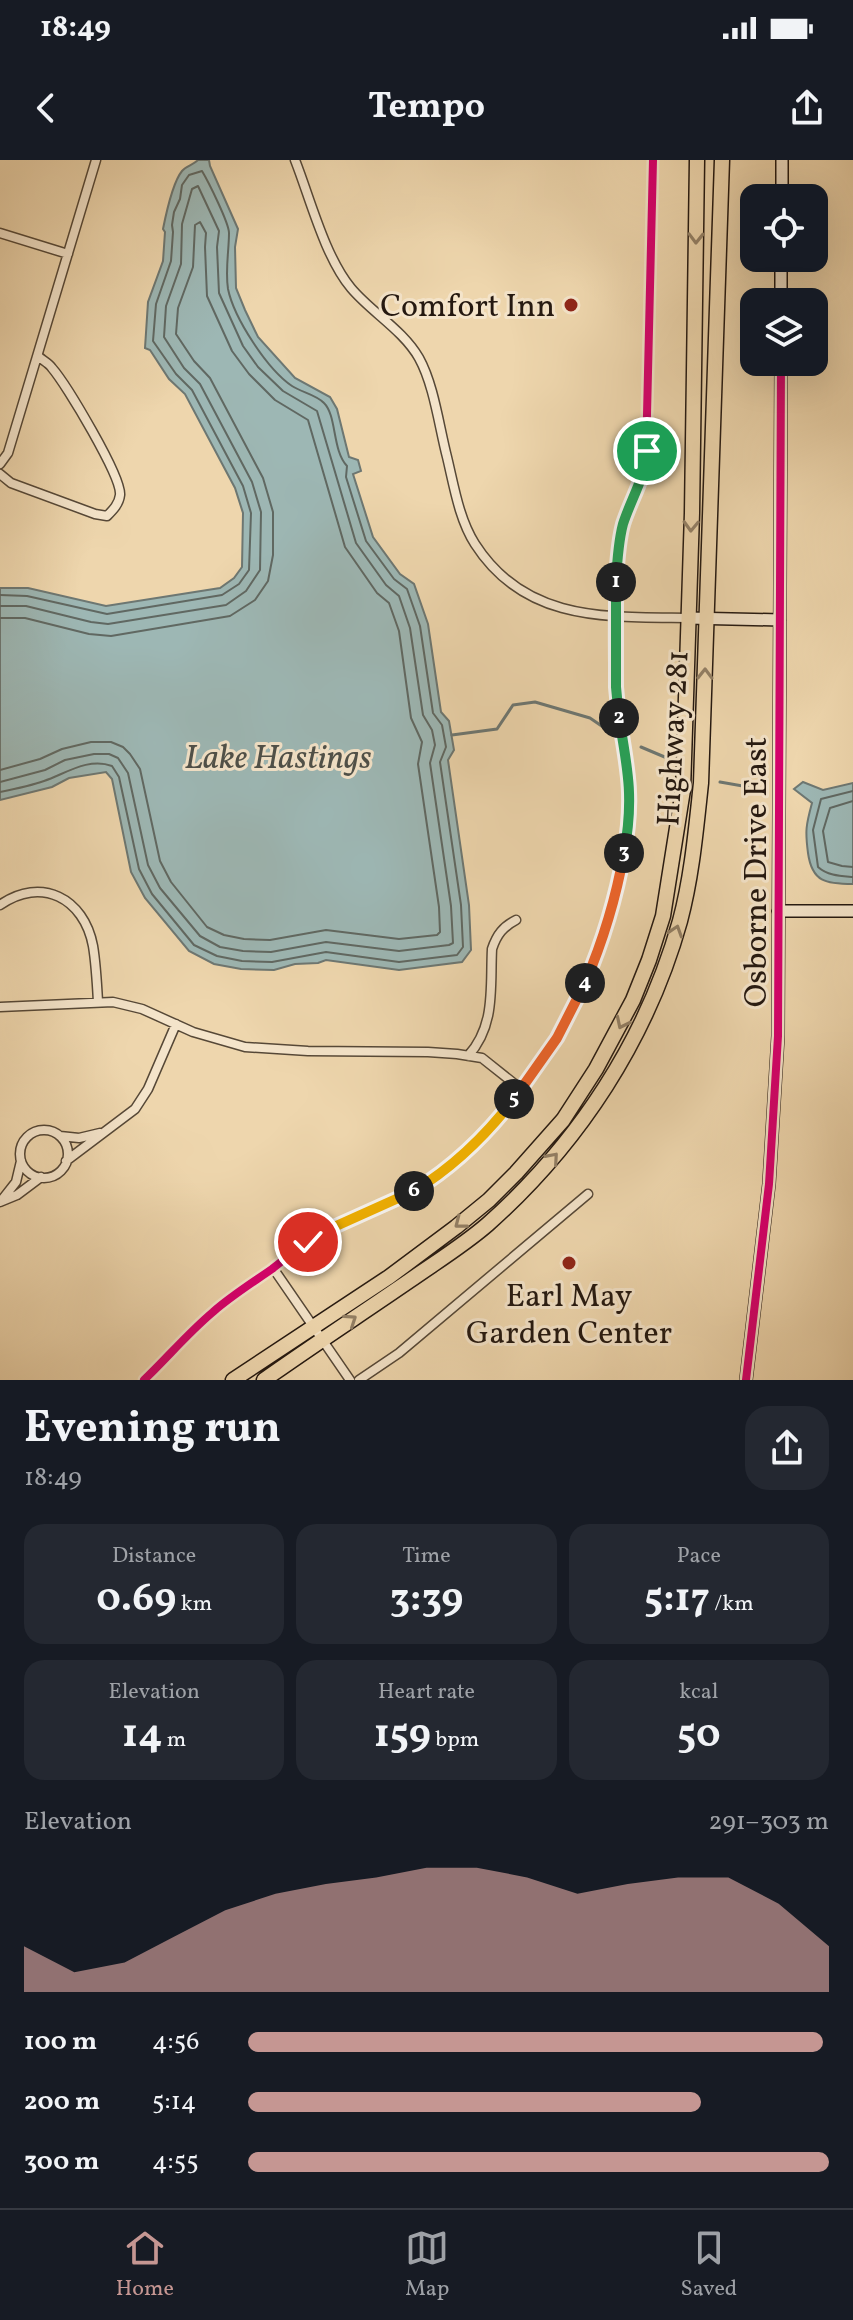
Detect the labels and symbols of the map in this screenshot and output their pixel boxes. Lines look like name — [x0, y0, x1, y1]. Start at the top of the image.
one-way arrow — [687, 232, 705, 245]
place label: Comfort Inn — [380, 286, 555, 330]
marker: Comfort Inn — [562, 296, 580, 314]
pin — [613, 417, 681, 485]
one-way arrow — [683, 520, 700, 533]
pin: 1 — [596, 562, 636, 602]
street label: Highway 281 — [648, 649, 702, 827]
one-way arrow — [696, 667, 713, 680]
pin: 2 — [599, 698, 639, 738]
water label: Lake Hastings — [184, 736, 372, 783]
street label: Osborne Drive East — [736, 737, 780, 1007]
pin: 3 — [604, 833, 644, 873]
one-way arrow — [667, 925, 683, 939]
pin: 4 — [565, 963, 605, 1003]
one-way arrow — [616, 1014, 632, 1029]
pin: 5 — [494, 1079, 534, 1119]
one-way arrow — [544, 1153, 558, 1168]
pin: 6 — [394, 1171, 434, 1211]
pin — [274, 1208, 342, 1276]
one-way arrow — [454, 1214, 469, 1228]
marker: Earl May Garden Center — [560, 1254, 578, 1272]
place label: Earl May Garden Center — [466, 1276, 672, 1357]
one-way arrow — [343, 1315, 357, 1330]

